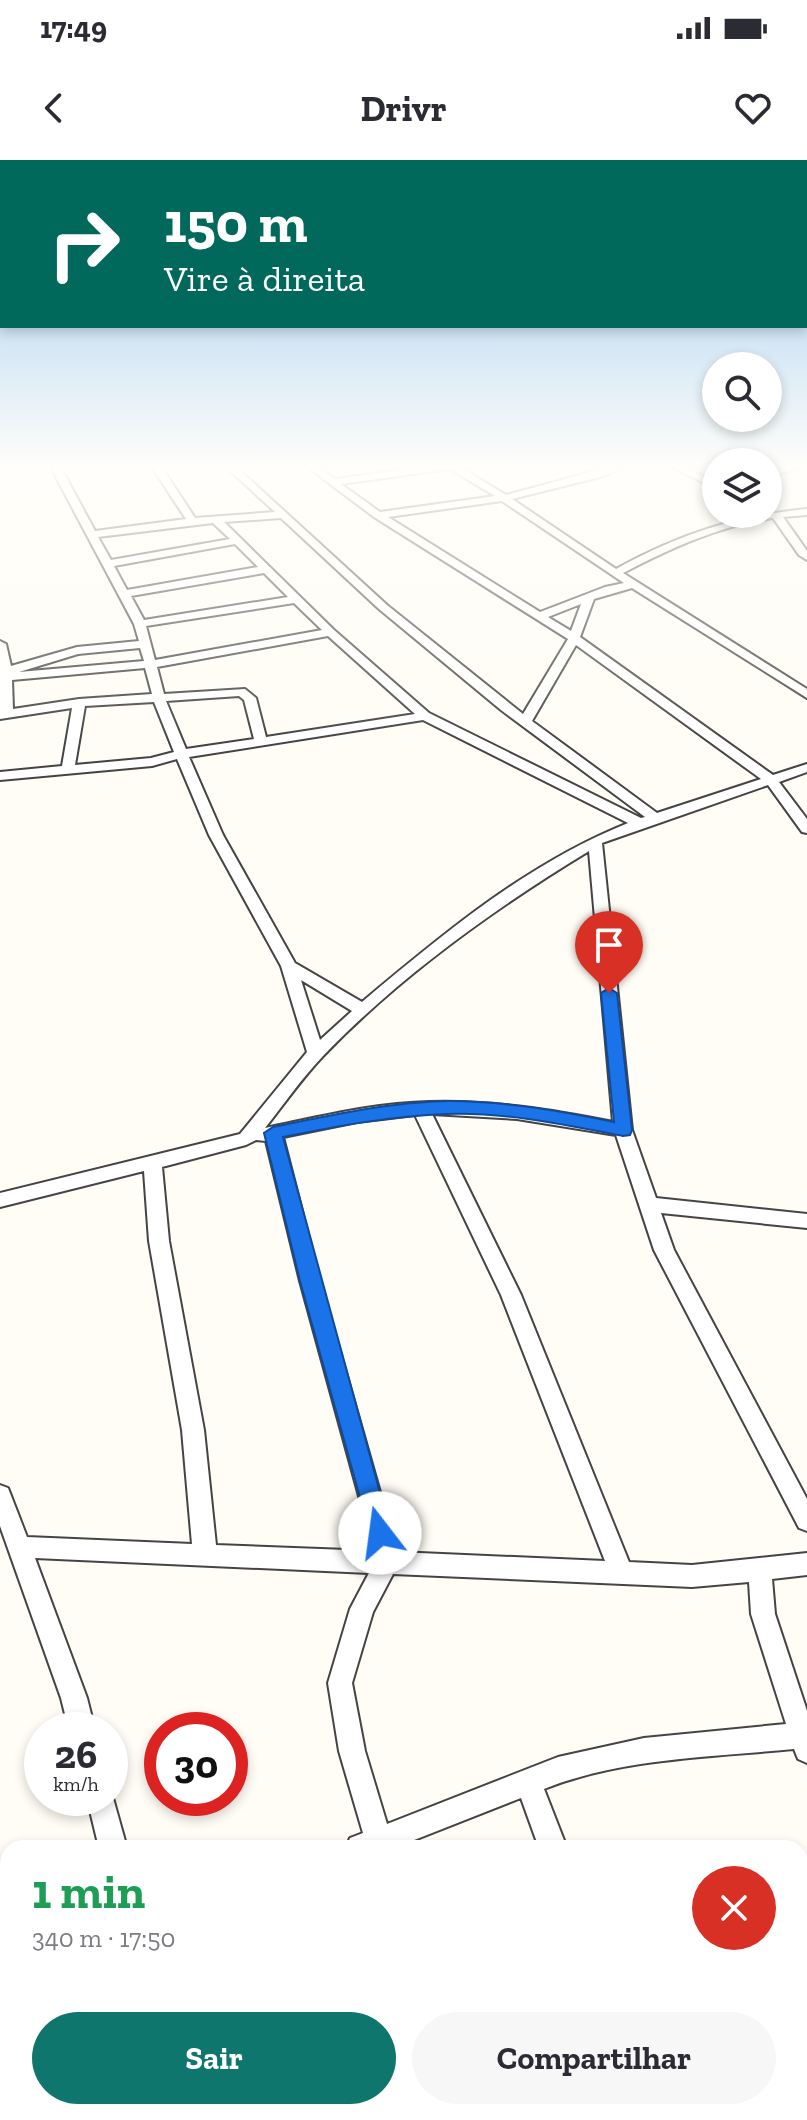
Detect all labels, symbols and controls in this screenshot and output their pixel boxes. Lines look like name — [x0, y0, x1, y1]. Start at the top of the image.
text: 17:49 — [40, 10, 107, 46]
icon: back — [32, 86, 76, 130]
icon: heart — [731, 86, 775, 130]
text: Drivr — [360, 87, 447, 130]
text: 150 m — [164, 189, 308, 256]
icon: right — [32, 192, 136, 296]
text: Vire à direita — [164, 257, 365, 300]
map controls — [702, 352, 782, 528]
button: search — [702, 352, 782, 432]
button: layers — [702, 448, 782, 528]
pin — [575, 911, 643, 993]
icon: arrive — [587, 923, 631, 967]
position arrow — [338, 1491, 422, 1575]
speed limit sign: 30 — [144, 1712, 248, 1816]
text: 26 — [55, 1730, 97, 1778]
text: km/h — [53, 1772, 99, 1796]
text: 1 min — [32, 1863, 145, 1920]
button: close — [692, 1866, 776, 1950]
text: 340 m · 17:50 — [32, 1922, 175, 1954]
button: Sair — [32, 2012, 396, 2104]
button: Compartilhar — [412, 2012, 776, 2104]

